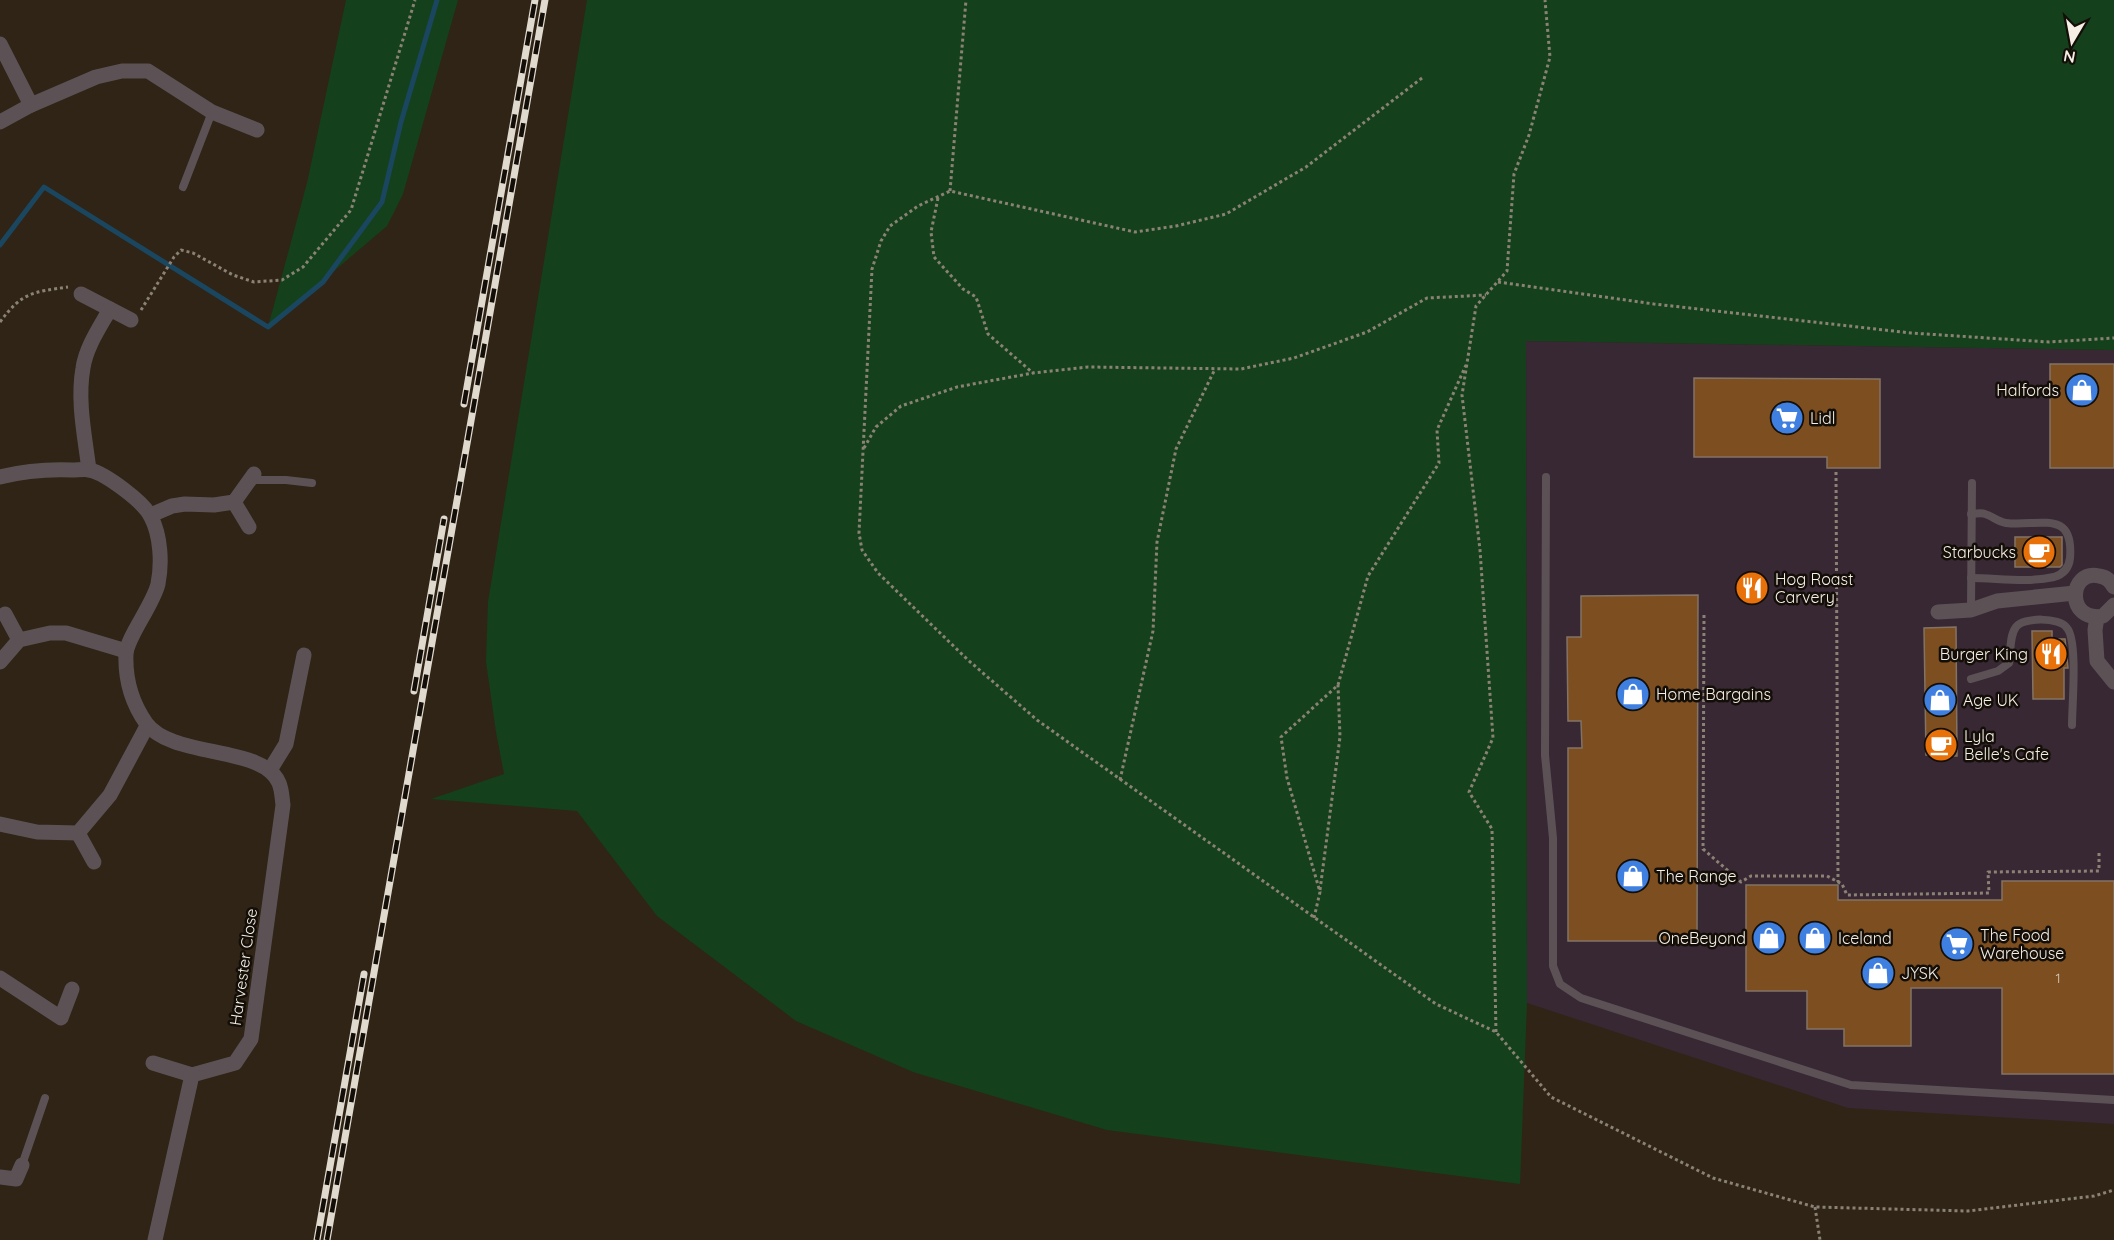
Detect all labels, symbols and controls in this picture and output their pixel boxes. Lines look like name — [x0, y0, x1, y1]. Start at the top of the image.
north arrow — [2042, 12, 2102, 72]
text: N — [2062, 46, 2077, 68]
shop icon: Halfords — [2064, 372, 2100, 408]
place label: Halfords — [1996, 380, 2059, 400]
supermarket icon: Lidl — [1769, 400, 1805, 436]
place label: Lidl — [1810, 408, 1835, 428]
cafe icon: Starbucks — [2021, 534, 2057, 570]
place label: Starbucks — [1943, 542, 2016, 562]
place label: Hog Roast Carvery — [1775, 569, 1853, 607]
restaurant icon: Hog Roast Carvery — [1734, 570, 1770, 606]
restaurant icon: Burger King — [2033, 636, 2069, 672]
place label: Burger King — [1940, 644, 2028, 664]
shop icon: Home Bargains — [1615, 676, 1651, 712]
shop icon: Age UK — [1922, 682, 1958, 718]
place label: Home Bargains — [1656, 684, 1771, 704]
place label: Age UK — [1963, 690, 2019, 710]
place label: Lyla Belle's Cafe — [1964, 726, 2049, 764]
cafe icon: Lyla Belle's Cafe — [1923, 727, 1959, 763]
shop icon: The Range — [1615, 858, 1651, 894]
place label: The Range — [1656, 866, 1737, 886]
street label: Harvester Close — [225, 907, 261, 1027]
shop icon: OneBeyond — [1751, 920, 1787, 956]
shop icon: Iceland — [1797, 920, 1833, 956]
place label: The Food Warehouse — [1980, 925, 2064, 963]
supermarket icon: The Food Warehouse — [1939, 926, 1975, 962]
place label: OneBeyond — [1658, 928, 1746, 948]
place label: Iceland — [1838, 928, 1892, 948]
shop icon: JYSK — [1860, 955, 1896, 991]
place label: JYSK — [1901, 963, 1939, 983]
house number: 1 — [2055, 969, 2061, 987]

